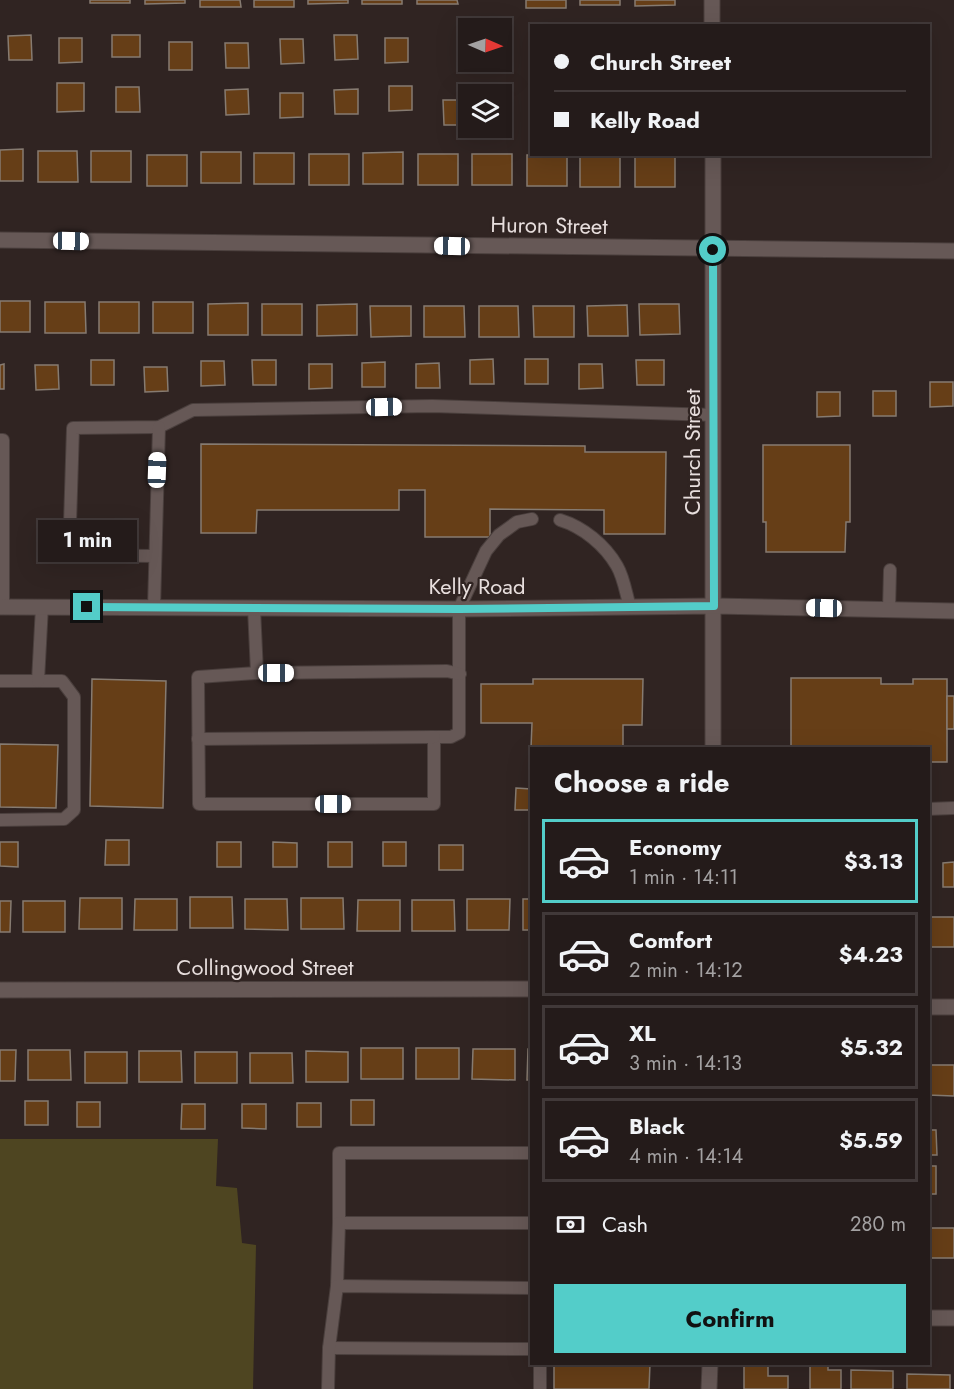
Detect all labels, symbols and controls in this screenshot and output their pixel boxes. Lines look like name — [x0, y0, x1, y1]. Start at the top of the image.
north arrow — [458, 18, 512, 72]
map controls — [458, 18, 512, 138]
text: Church Street — [590, 46, 731, 78]
button: layers — [458, 84, 512, 138]
text: Kelly Road — [590, 104, 700, 136]
street label: Huron Street — [490, 208, 609, 242]
car — [53, 232, 89, 250]
route start — [699, 236, 726, 263]
car — [434, 237, 470, 255]
street label: Church Street — [676, 388, 708, 515]
car — [366, 398, 402, 416]
car — [147, 452, 167, 488]
callout: 1 min — [38, 520, 136, 562]
text: 1 min — [63, 526, 112, 555]
street label: Kelly Road — [429, 570, 525, 602]
route end — [73, 593, 100, 620]
car — [806, 599, 842, 617]
car — [258, 664, 294, 682]
text: Choose a ride — [554, 763, 729, 802]
car — [315, 795, 351, 813]
text: Economy — [629, 831, 721, 863]
icon: car — [557, 834, 611, 888]
text: $3.13 — [844, 845, 903, 877]
text: 1 min · 14:11 — [629, 863, 738, 892]
text: Comfort — [629, 924, 712, 956]
icon: car — [557, 927, 611, 981]
text: $4.23 — [839, 938, 903, 970]
street label: Collingwood Street — [176, 951, 354, 983]
text: 2 min · 14:12 — [629, 956, 743, 985]
text: XL — [629, 1017, 656, 1049]
icon: car — [557, 1020, 611, 1074]
text: $5.32 — [840, 1031, 903, 1063]
text: 3 min · 14:13 — [629, 1049, 742, 1078]
text: Black — [629, 1110, 685, 1142]
icon: car — [557, 1113, 611, 1167]
text: $5.59 — [839, 1124, 903, 1156]
text: 4 min · 14:14 — [629, 1142, 743, 1171]
icon: cash — [554, 1208, 587, 1241]
text: Cash — [602, 1208, 648, 1240]
text: 280 m — [850, 1210, 906, 1239]
button: Confirm — [554, 1284, 906, 1353]

